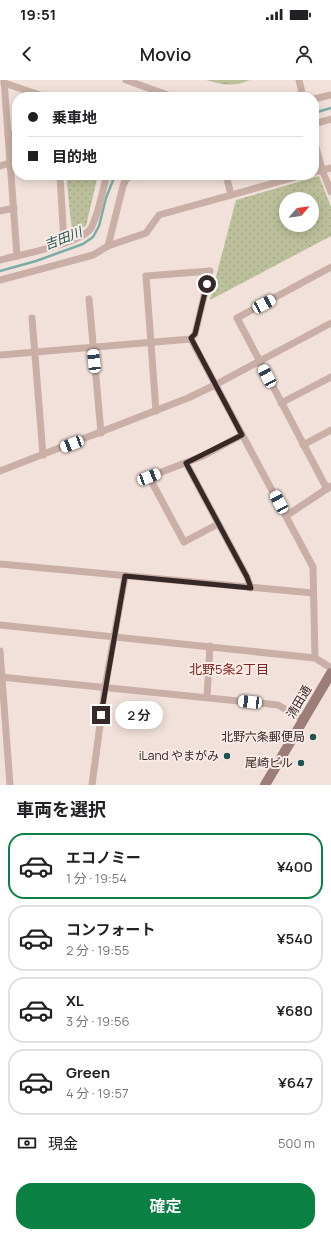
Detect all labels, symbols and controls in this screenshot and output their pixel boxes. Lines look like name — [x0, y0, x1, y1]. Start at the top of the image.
text: 19:51 — [20, 4, 56, 25]
text: Movio — [140, 42, 191, 66]
icon: back — [16, 43, 38, 65]
icon: person — [293, 43, 315, 65]
text: 乗車地 — [52, 107, 97, 128]
text: 目的地 — [52, 146, 97, 167]
north arrow — [279, 192, 319, 232]
map controls — [279, 192, 319, 232]
water label: 吉田川 — [42, 222, 86, 253]
route start — [198, 275, 216, 293]
car — [251, 293, 277, 315]
car — [87, 348, 101, 374]
car — [256, 363, 278, 389]
car — [59, 434, 85, 454]
car — [136, 467, 162, 487]
car — [268, 489, 290, 515]
district label: 北野5条2丁目 — [189, 660, 269, 678]
street label: 清田通 — [282, 682, 315, 722]
car — [237, 695, 263, 709]
callout: 2 分 — [115, 701, 163, 729]
route end — [92, 706, 110, 724]
text: 2 分 — [127, 706, 151, 724]
place label: 北野六条郵便局 — [221, 728, 305, 745]
marker: 北野六条郵便局 — [308, 732, 318, 742]
place label: iLand やまがみ — [139, 747, 219, 764]
marker: iLand やまがみ — [222, 751, 232, 761]
place label: 尾崎ビル — [245, 754, 293, 771]
marker: 尾崎ビル — [296, 758, 306, 768]
text: 車両を選択 — [16, 797, 106, 821]
text: エコノミー — [66, 847, 141, 868]
icon: car — [18, 848, 54, 884]
text: ¥400 — [277, 856, 313, 877]
text: 1 分 · 19:54 — [66, 869, 127, 887]
text: コンフォート — [66, 919, 156, 940]
icon: car — [18, 920, 54, 956]
text: ¥540 — [277, 928, 313, 949]
text: 2 分 · 19:55 — [66, 941, 129, 959]
text: XL — [66, 990, 84, 1011]
icon: car — [18, 992, 54, 1028]
text: ¥680 — [276, 1000, 313, 1021]
text: 3 分 · 19:56 — [66, 1012, 130, 1030]
text: Green — [66, 1062, 110, 1083]
icon: car — [18, 1064, 54, 1100]
text: ¥647 — [278, 1072, 313, 1093]
text: 4 分 · 19:57 — [66, 1084, 128, 1102]
icon: cash — [16, 1132, 38, 1154]
text: 現金 — [48, 1133, 78, 1154]
text: 500 m — [278, 1134, 315, 1152]
button: 確定 — [16, 1183, 315, 1229]

